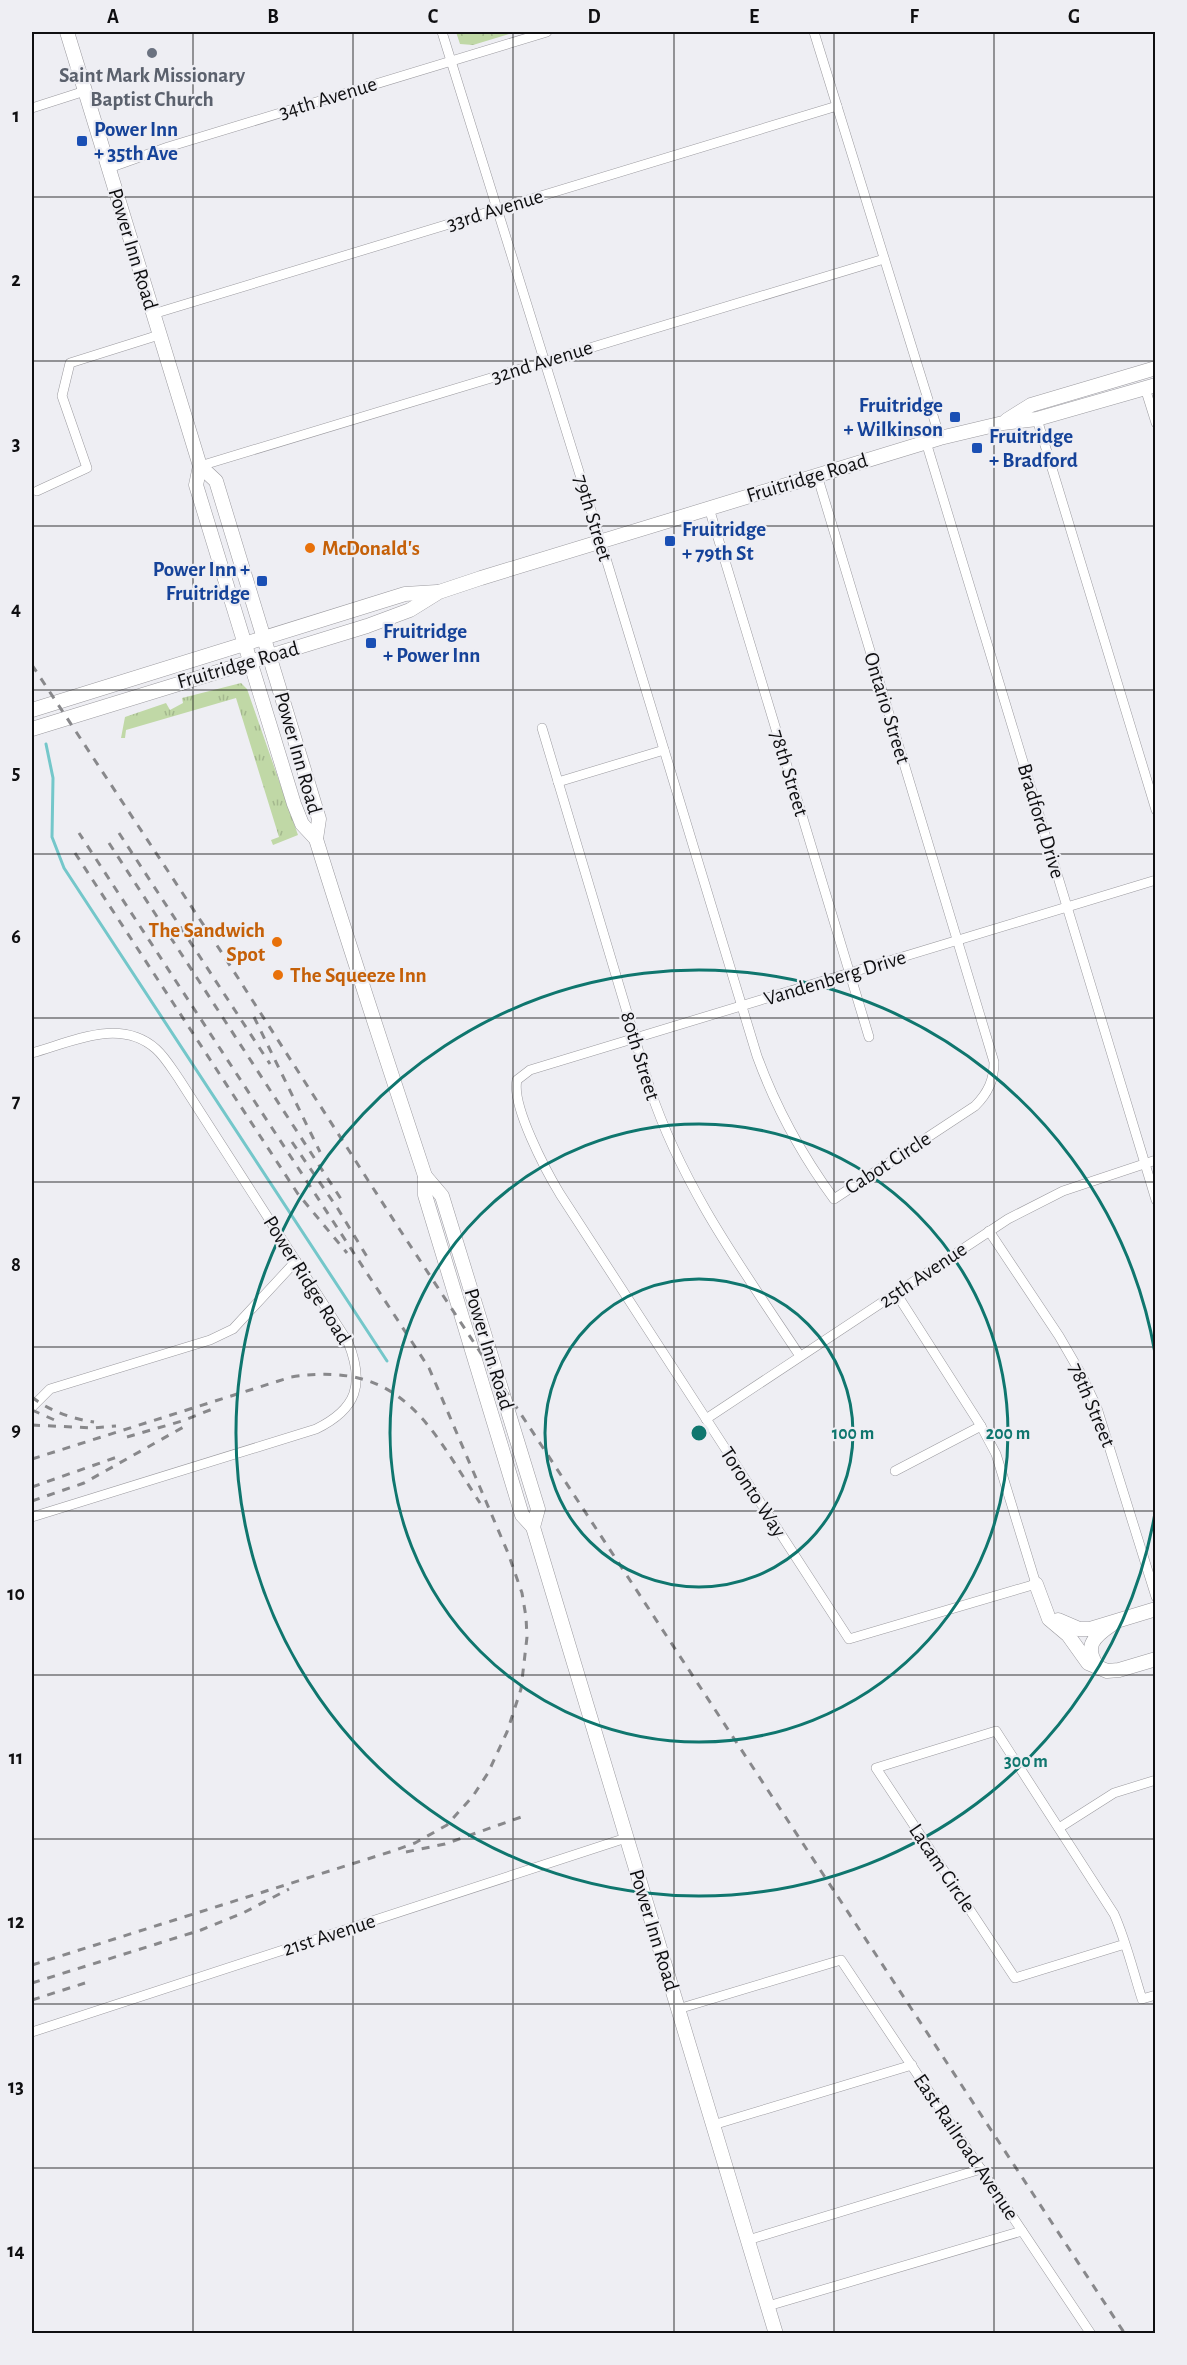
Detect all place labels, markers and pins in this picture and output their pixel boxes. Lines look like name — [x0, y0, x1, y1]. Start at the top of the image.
marker: Saint Mark Missionary Baptist Church — [145, 46, 159, 60]
place label: Saint Mark Missionary Baptist Church — [59, 65, 246, 110]
place label: Power Inn + 35th Ave — [94, 119, 178, 164]
marker: Power Inn + 35th Ave — [75, 134, 89, 148]
place label: Fruitridge + Wilkinson — [843, 395, 943, 440]
marker: Fruitridge + Wilkinson — [948, 410, 962, 424]
place label: Fruitridge + Bradford — [989, 426, 1078, 471]
marker: Fruitridge + Bradford — [970, 441, 984, 455]
place label: Fruitridge + 79th St — [682, 519, 766, 564]
marker: Fruitridge + 79th St — [663, 534, 677, 548]
place label: McDonald's — [322, 538, 420, 559]
marker: McDonald's — [303, 541, 317, 555]
place label: Power Inn + Fruitridge — [153, 559, 250, 604]
marker: Power Inn + Fruitridge — [255, 574, 269, 588]
place label: Fruitridge + Power Inn — [383, 621, 480, 666]
marker: Fruitridge + Power Inn — [364, 636, 378, 650]
place label: The Sandwich Spot — [148, 920, 265, 965]
marker: The Sandwich Spot — [270, 935, 284, 949]
place label: The Squeeze Inn — [290, 965, 427, 986]
marker: The Squeeze Inn — [271, 968, 285, 982]
centre of rings — [689, 1423, 709, 1443]

